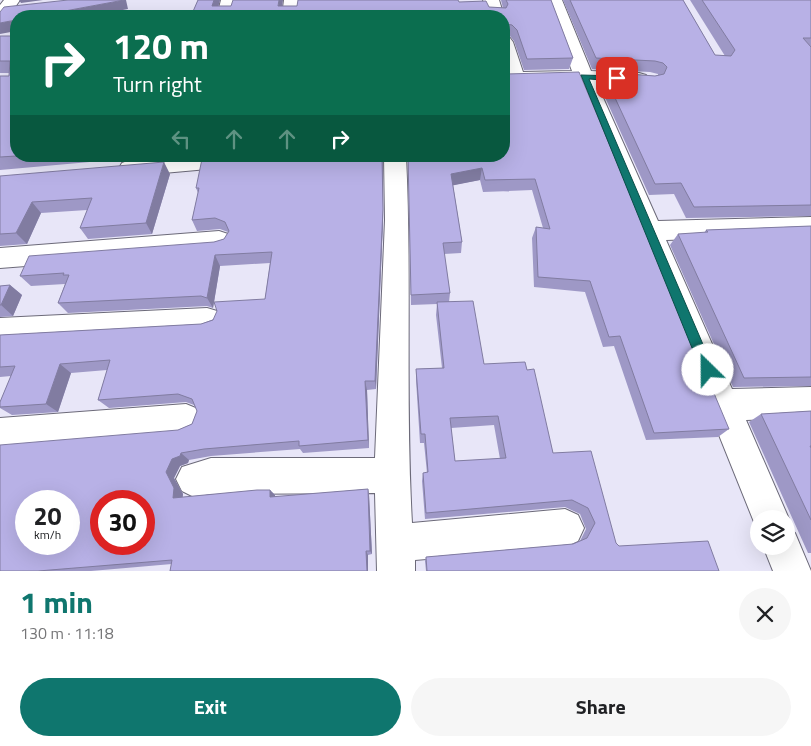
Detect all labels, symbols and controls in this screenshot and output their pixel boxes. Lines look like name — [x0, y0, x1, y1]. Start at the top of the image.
text: 120 m — [113, 19, 209, 73]
icon: right — [30, 30, 95, 95]
pin — [596, 57, 638, 99]
icon: arrive — [603, 64, 631, 92]
text: Turn right — [113, 67, 202, 101]
icon: left — [167, 125, 195, 153]
icon: ahead — [220, 125, 248, 153]
icon: ahead — [273, 125, 301, 153]
icon: right — [326, 125, 354, 153]
position arrow — [681, 343, 733, 395]
speed limit sign: 30 — [90, 490, 155, 555]
text: 20 — [33, 497, 62, 535]
map controls — [750, 510, 795, 555]
button: layers — [750, 510, 795, 555]
text: km/h — [34, 525, 61, 544]
text: 1 min — [20, 579, 93, 625]
button: close — [739, 588, 791, 640]
text: 130 m · 11:18 — [20, 621, 114, 645]
button: Exit — [20, 678, 401, 736]
button: Share — [411, 678, 791, 736]

